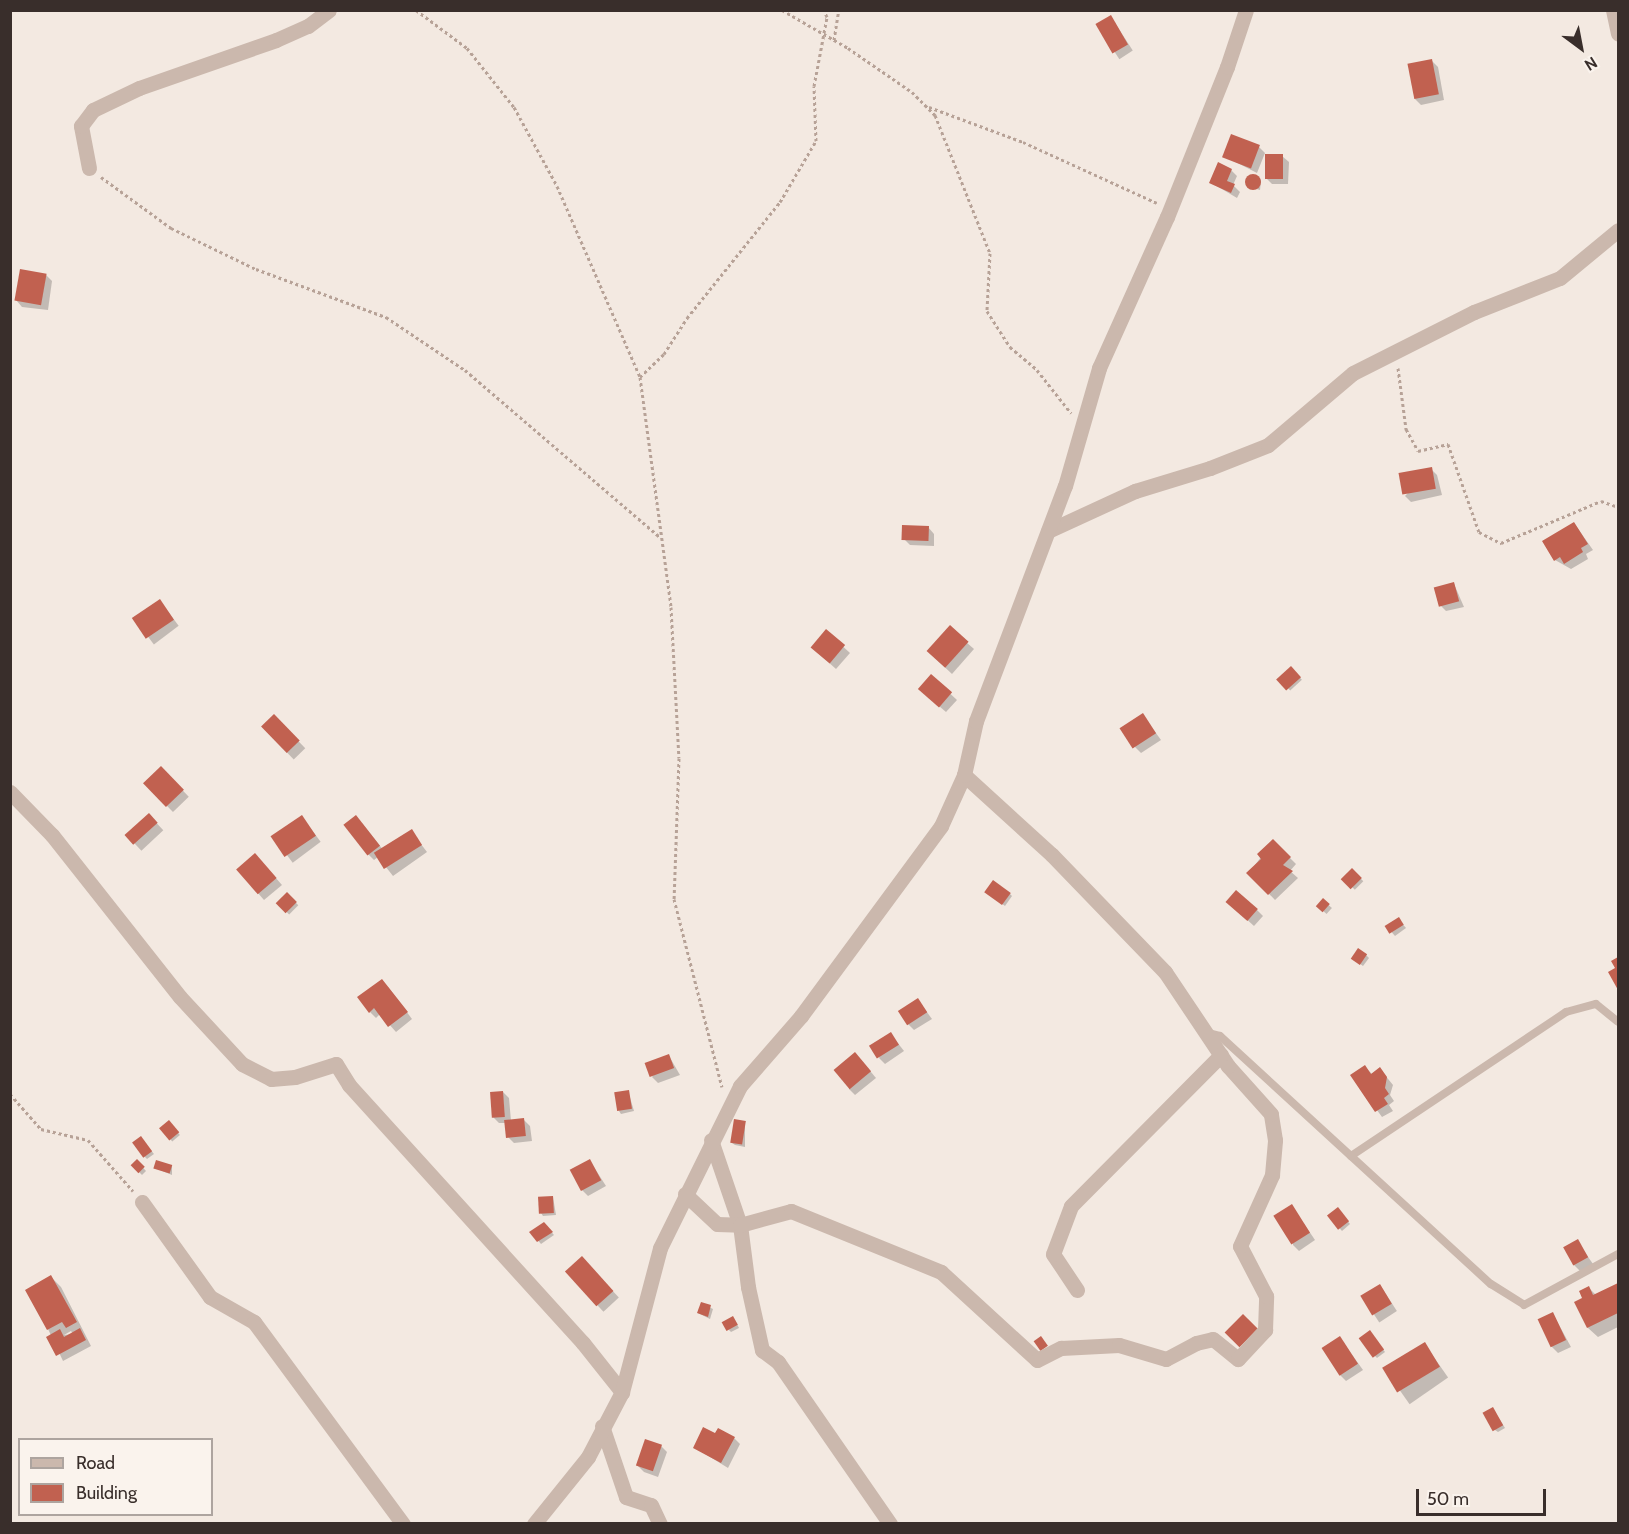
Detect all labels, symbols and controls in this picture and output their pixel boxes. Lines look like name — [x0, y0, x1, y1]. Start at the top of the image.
north arrow — [1551, 18, 1611, 78]
text: N — [1581, 53, 1601, 75]
legend — [18, 1438, 213, 1516]
text: Road — [76, 1452, 115, 1474]
scale bar — [1419, 1477, 1550, 1515]
text: Building — [76, 1482, 137, 1504]
text: 50 m — [1427, 1488, 1469, 1510]

